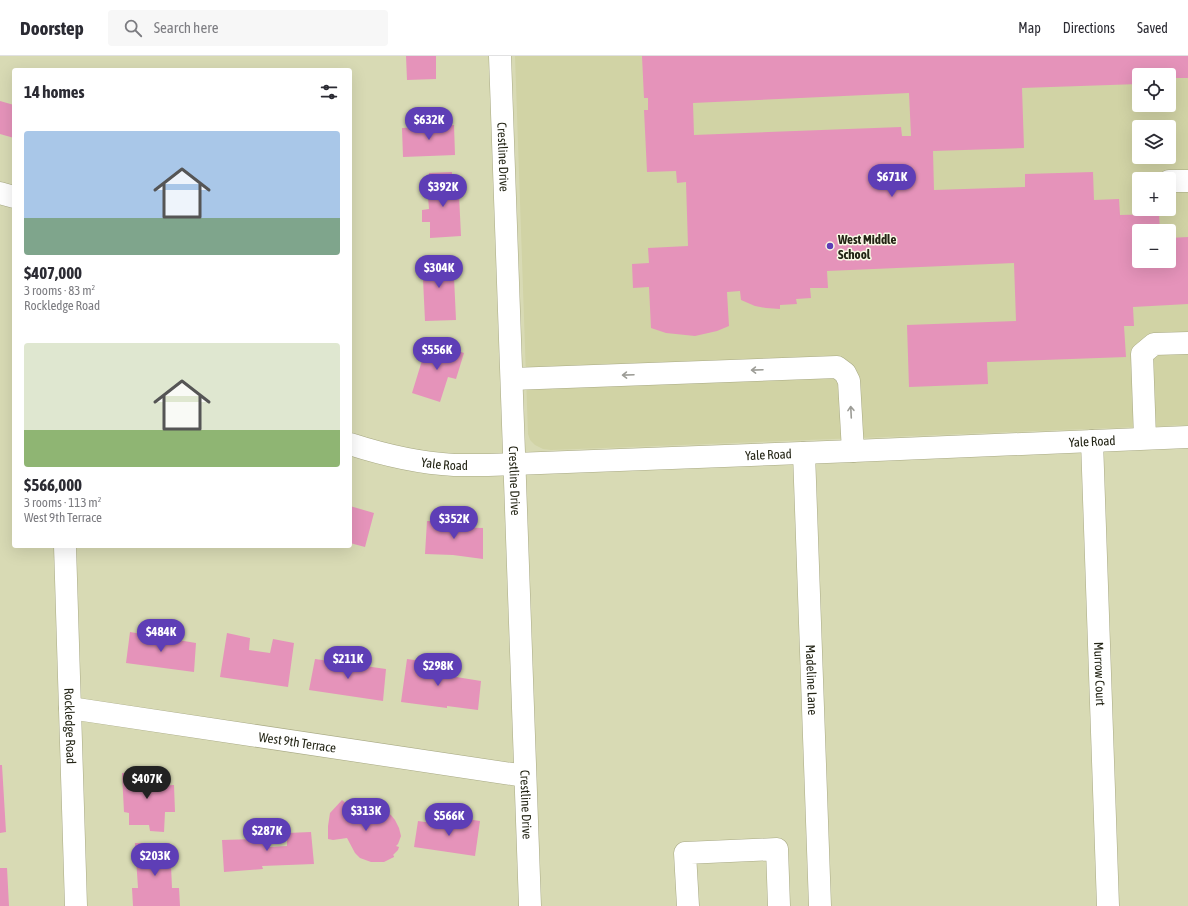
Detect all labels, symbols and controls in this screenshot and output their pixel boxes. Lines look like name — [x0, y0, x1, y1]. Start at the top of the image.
search box — [108, 10, 388, 46]
text: Doorstep — [20, 17, 84, 39]
icon: search — [122, 17, 144, 39]
text: Search here — [154, 19, 218, 36]
text: Map — [1018, 20, 1041, 36]
text: Directions — [1063, 20, 1115, 36]
text: Saved — [1137, 20, 1168, 36]
map controls — [1132, 68, 1176, 268]
button: locate — [1132, 68, 1176, 112]
icon: filters — [318, 81, 340, 103]
text: 14 homes — [24, 82, 85, 102]
pin: $632K — [401, 107, 457, 141]
text: $632K — [414, 112, 444, 127]
button: layers — [1132, 120, 1176, 164]
street label: Crestline Drive — [494, 122, 512, 192]
icon: home — [146, 157, 218, 229]
pin: $671K — [864, 164, 920, 198]
text: $671K — [877, 169, 907, 184]
button: + — [1132, 172, 1176, 216]
pin: $392K — [415, 174, 471, 208]
text: $392K — [428, 179, 458, 194]
button: − — [1132, 224, 1176, 268]
place label: West Middle School — [837, 232, 896, 262]
marker: West Middle School — [825, 241, 835, 251]
pin: $304K — [411, 255, 467, 289]
text: $304K — [424, 260, 454, 275]
text: $407,000 — [24, 263, 82, 283]
text: 3 rooms · 83 m² — [24, 283, 95, 298]
text: Rockledge Road — [24, 298, 100, 313]
pin: $556K — [409, 337, 465, 371]
text: $556K — [422, 342, 452, 357]
one-way arrow — [751, 366, 764, 374]
icon: home — [146, 369, 218, 441]
one-way arrow — [622, 371, 635, 379]
one-way arrow — [847, 406, 855, 419]
street label: Yale Road — [1068, 433, 1116, 450]
street label: Crestline Drive — [506, 446, 523, 516]
street label: Yale Road — [745, 446, 792, 463]
street label: Yale Road — [420, 455, 468, 473]
text: $566,000 — [24, 475, 82, 495]
text: 3 rooms · 113 m² — [24, 495, 101, 510]
pin: $352K — [426, 506, 482, 540]
text: West 9th Terrace — [24, 510, 102, 525]
text: $352K — [439, 511, 469, 526]
pin: $484K — [133, 619, 189, 653]
text: $484K — [146, 624, 176, 639]
street label: Murrow Court — [1091, 642, 1108, 706]
street label: Madeline Lane — [803, 644, 820, 716]
pin: $211K — [320, 646, 376, 680]
text: $211K — [333, 651, 363, 666]
pin: $298K — [410, 653, 466, 687]
text: $298K — [423, 658, 453, 673]
street label: Rockledge Road — [61, 688, 79, 764]
street label: West 9th Terrace — [258, 729, 337, 756]
pin: $407K — [119, 766, 175, 800]
street label: Crestline Drive — [517, 769, 535, 840]
text: $407K — [132, 771, 162, 786]
pin: $313K — [338, 798, 394, 832]
text: $313K — [351, 803, 381, 818]
pin: $566K — [421, 803, 477, 837]
text: $566K — [434, 808, 464, 823]
pin: $287K — [239, 818, 295, 852]
text: $287K — [252, 823, 282, 838]
pin: $203K — [127, 843, 183, 877]
text: $203K — [140, 848, 170, 863]

